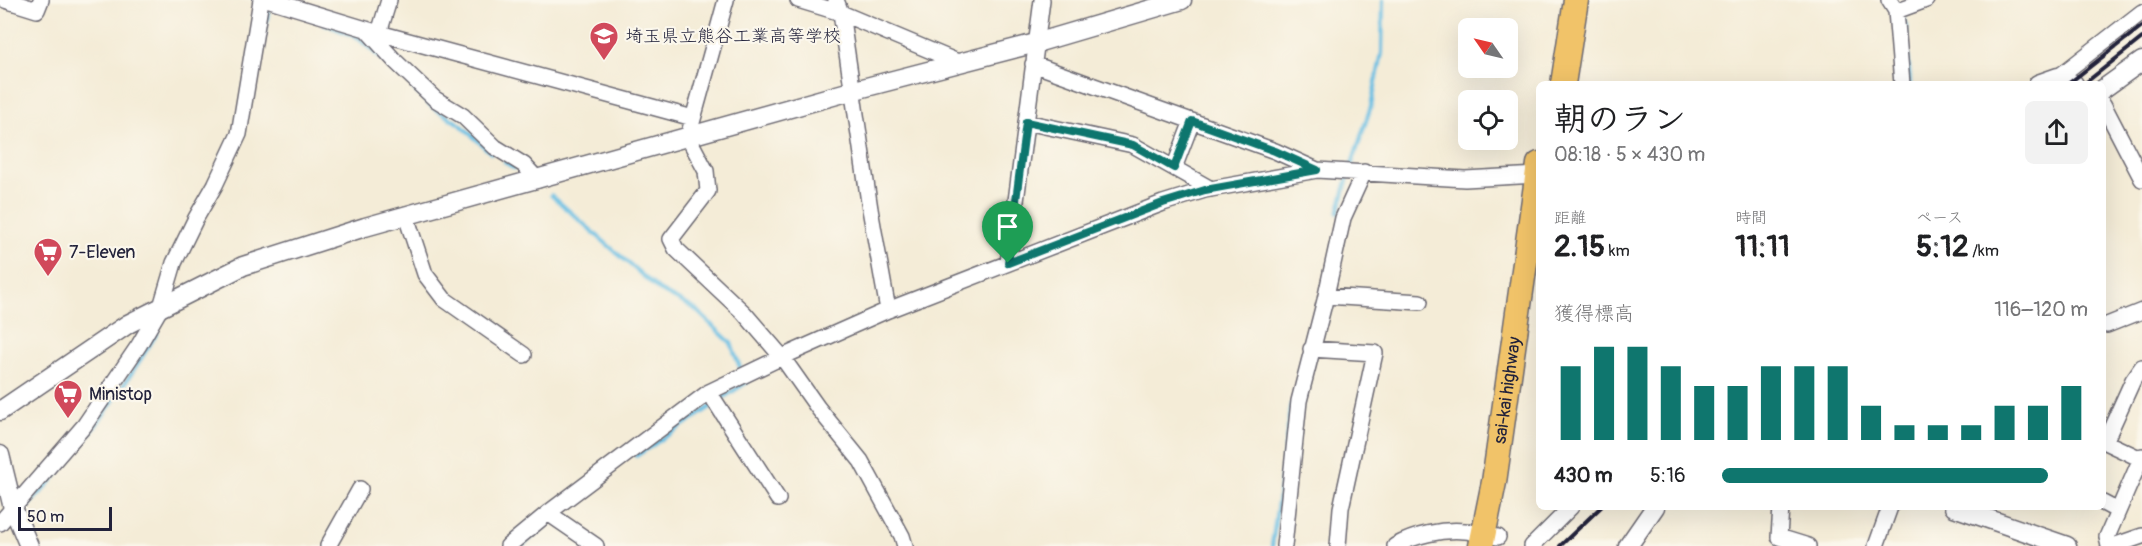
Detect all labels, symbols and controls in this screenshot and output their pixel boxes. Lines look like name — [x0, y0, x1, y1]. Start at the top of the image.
north arrow — [1458, 18, 1518, 78]
map controls — [1458, 18, 1518, 150]
school or university icon: 埼玉県立熊谷工業高等学校 — [588, 20, 620, 62]
place label: 埼玉県立熊谷工業高等学校 — [625, 25, 841, 48]
button: locate — [1458, 90, 1518, 150]
text: 朝のラン — [1554, 99, 1686, 140]
button: share — [2025, 101, 2088, 164]
text: 08:18 · 5 × 430 m — [1554, 142, 1705, 167]
pin — [982, 201, 1033, 263]
text: 距離 — [1554, 208, 1586, 228]
text: 時間 — [1735, 208, 1767, 228]
text: ペース — [1916, 208, 1963, 228]
icon: arrive — [991, 210, 1024, 243]
text: 2.15 — [1554, 228, 1605, 265]
text: 11:11 — [1735, 228, 1790, 265]
text: 5:12 — [1916, 228, 1969, 265]
supermarket icon: 7-Eleven — [32, 236, 64, 278]
place label: 7-Eleven — [69, 241, 136, 264]
text: km — [1605, 241, 1630, 261]
text: /km — [1969, 241, 1999, 261]
text: 116–120 m — [1994, 297, 2088, 322]
text: 獲得標高 — [1554, 301, 1634, 326]
street label: sai-kai highway — [1488, 335, 1526, 445]
supermarket icon: Ministop — [52, 378, 84, 420]
place label: Ministop — [89, 383, 152, 406]
text: 430 m — [1554, 463, 1613, 488]
text: 5:16 — [1650, 463, 1686, 488]
scale bar — [18, 504, 112, 532]
text: 50 m — [27, 507, 64, 527]

